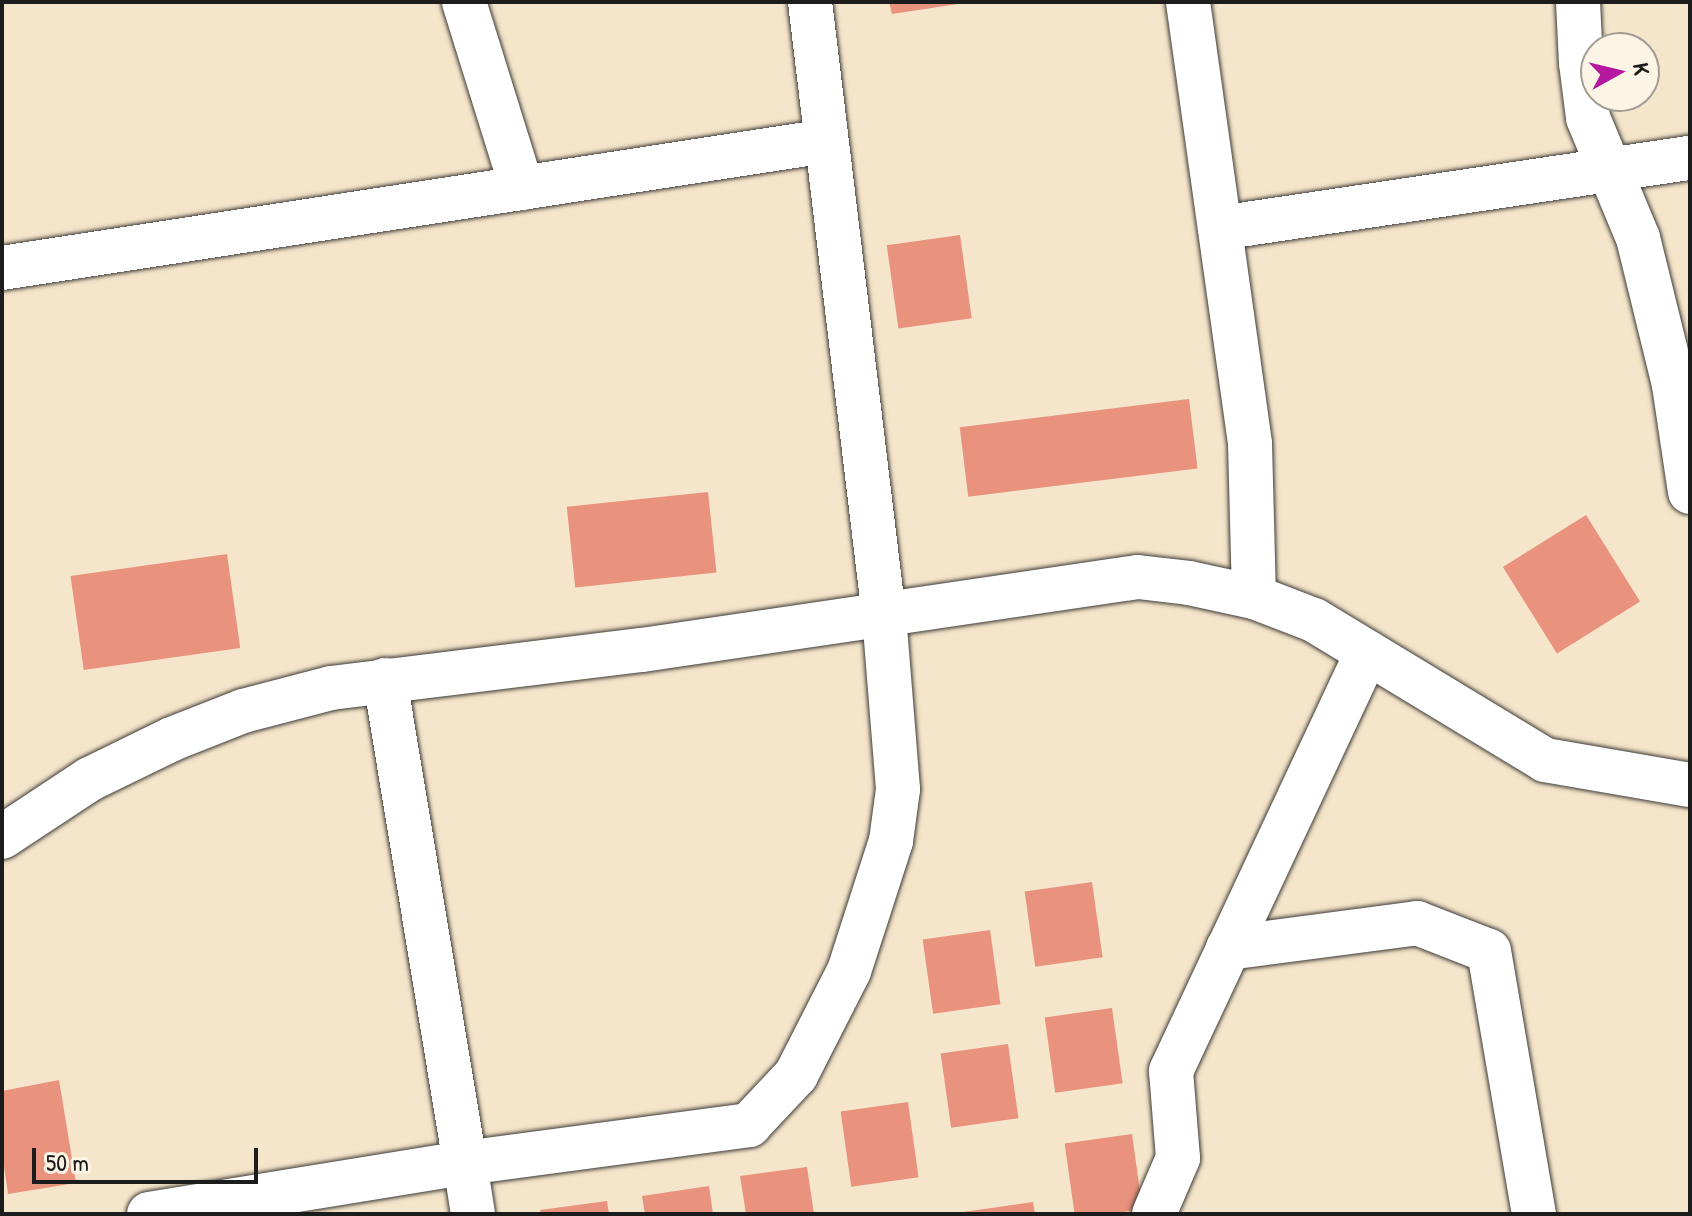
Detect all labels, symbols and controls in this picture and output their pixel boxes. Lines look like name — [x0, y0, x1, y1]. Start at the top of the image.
north arrow — [1580, 32, 1660, 112]
text: K — [1626, 61, 1657, 77]
scale bar — [36, 1132, 262, 1182]
text: 50 m — [46, 1146, 89, 1178]

